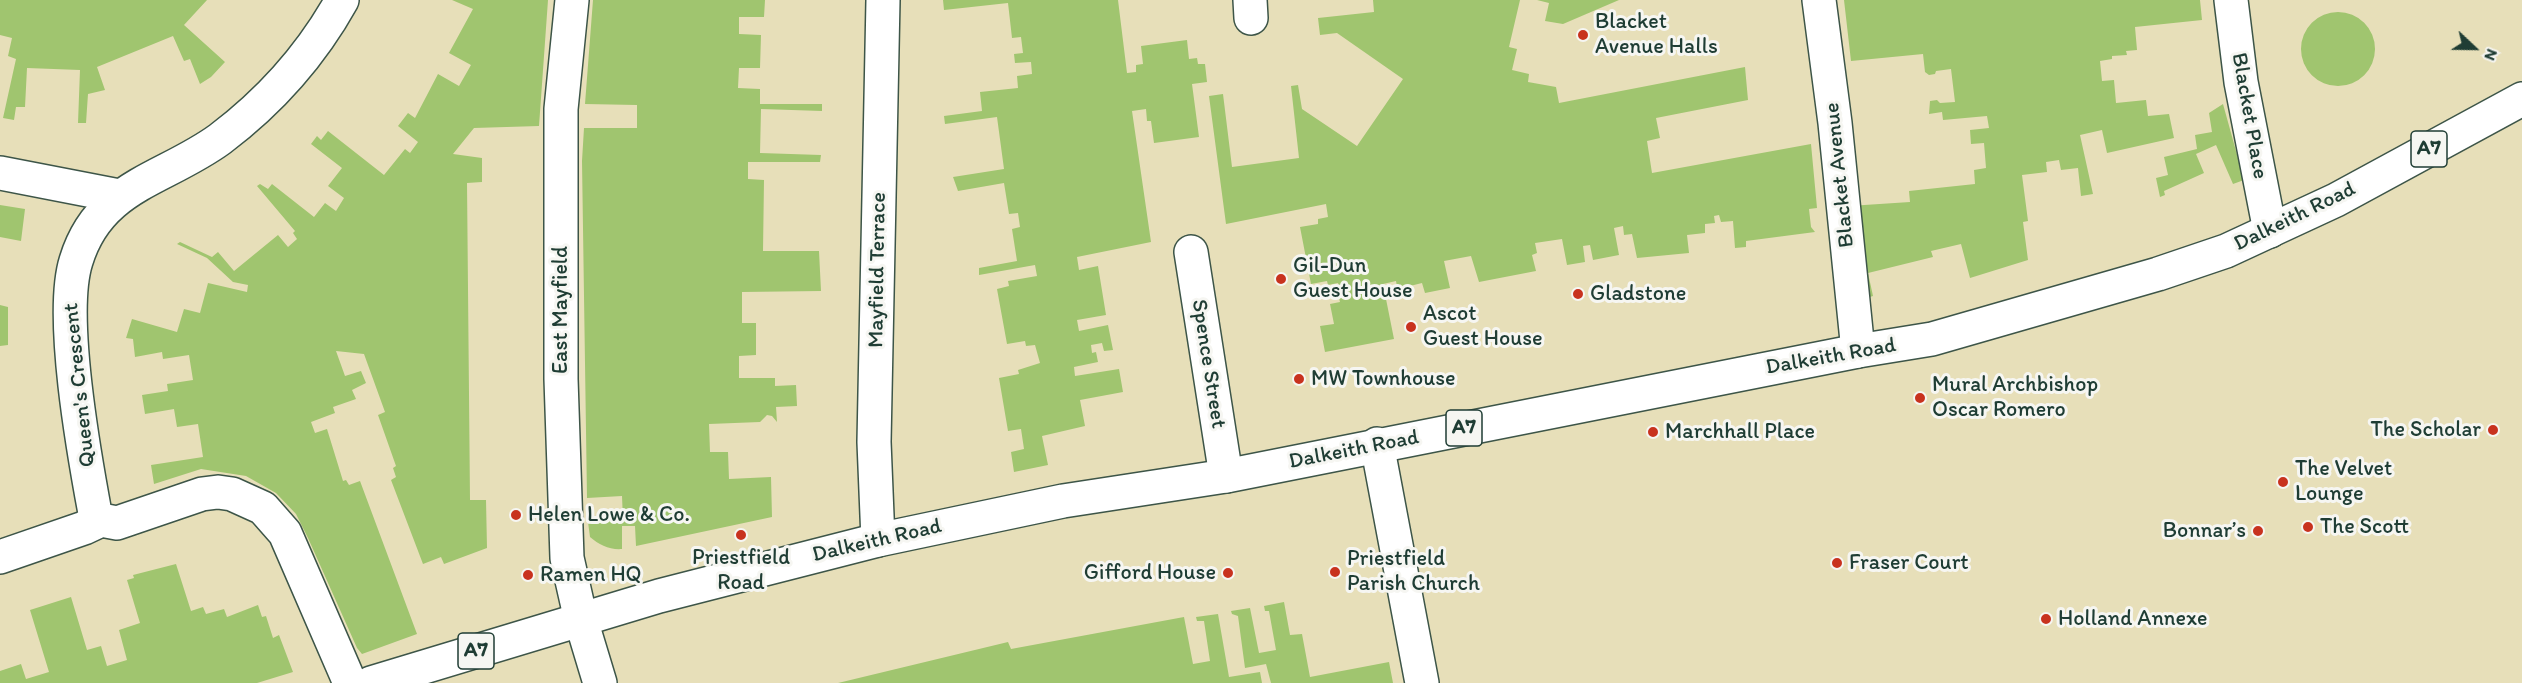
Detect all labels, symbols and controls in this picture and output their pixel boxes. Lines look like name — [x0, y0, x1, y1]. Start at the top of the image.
place label: Blacket Avenue Halls — [1595, 9, 1718, 60]
north arrow — [2444, 18, 2504, 78]
marker: Blacket Avenue Halls — [1576, 28, 1590, 42]
text: N — [2480, 46, 2502, 64]
street label: Blacket Place — [2225, 51, 2273, 181]
street label: Blacket Avenue — [1819, 101, 1861, 249]
road number: A7 — [2411, 131, 2447, 167]
street label: Dalkeith Road — [2230, 176, 2360, 258]
street label: Mayfield Terrace — [863, 192, 893, 348]
street label: East Mayfield — [548, 246, 574, 374]
place label: Gil-Dun Guest House — [1293, 253, 1413, 304]
marker: Gil-Dun Guest House — [1274, 272, 1288, 286]
place label: Gladstone — [1590, 281, 1686, 307]
marker: Gladstone — [1571, 287, 1585, 301]
street label: Spence Street — [1185, 298, 1231, 430]
place label: Ascot Guest House — [1423, 301, 1543, 352]
street label: Queen's Crescent — [58, 302, 102, 468]
marker: Ascot Guest House — [1404, 320, 1418, 334]
street label: Dalkeith Road — [1764, 333, 1898, 381]
place label: MW Townhouse — [1311, 366, 1456, 392]
marker: MW Townhouse — [1292, 372, 1306, 386]
place label: Mural Archbishop Oscar Romero — [1932, 372, 2098, 424]
marker: Mural Archbishop Oscar Romero — [1913, 391, 1927, 405]
road number: A7 — [1446, 410, 1482, 446]
place label: The Scholar — [2370, 417, 2481, 443]
place label: Marchhall Place — [1665, 419, 1815, 445]
marker: The Scholar — [2486, 423, 2500, 437]
street label: Dalkeith Road — [1287, 424, 1421, 476]
marker: Marchhall Place — [1646, 425, 1660, 439]
place label: The Velvet Lounge — [2295, 456, 2392, 508]
marker: The Velvet Lounge — [2276, 475, 2290, 489]
place label: Helen Lowe & Co. — [528, 502, 690, 528]
marker: Helen Lowe & Co. — [509, 508, 523, 522]
street label: Dalkeith Road — [810, 513, 944, 569]
place label: The Scott — [2320, 514, 2409, 540]
place label: Bonnar’s — [2163, 518, 2246, 544]
marker: The Scott — [2301, 520, 2315, 534]
marker: Bonnar’s — [2251, 524, 2265, 538]
marker: Priestfield Road — [734, 528, 748, 542]
place label: Priestfield Road — [692, 545, 790, 596]
place label: Priestfield Parish Church — [1347, 546, 1480, 598]
place label: Fraser Court — [1849, 550, 1969, 576]
marker: Fraser Court — [1830, 556, 1844, 570]
place label: Gifford House — [1084, 560, 1216, 586]
place label: Ramen HQ — [540, 562, 642, 588]
marker: Priestfield Parish Church — [1328, 565, 1342, 579]
marker: Gifford House — [1221, 566, 1235, 580]
marker: Ramen HQ — [521, 568, 535, 582]
place label: Holland Annexe — [2058, 606, 2207, 632]
marker: Holland Annexe — [2039, 612, 2053, 626]
road number: A7 — [458, 633, 494, 669]

